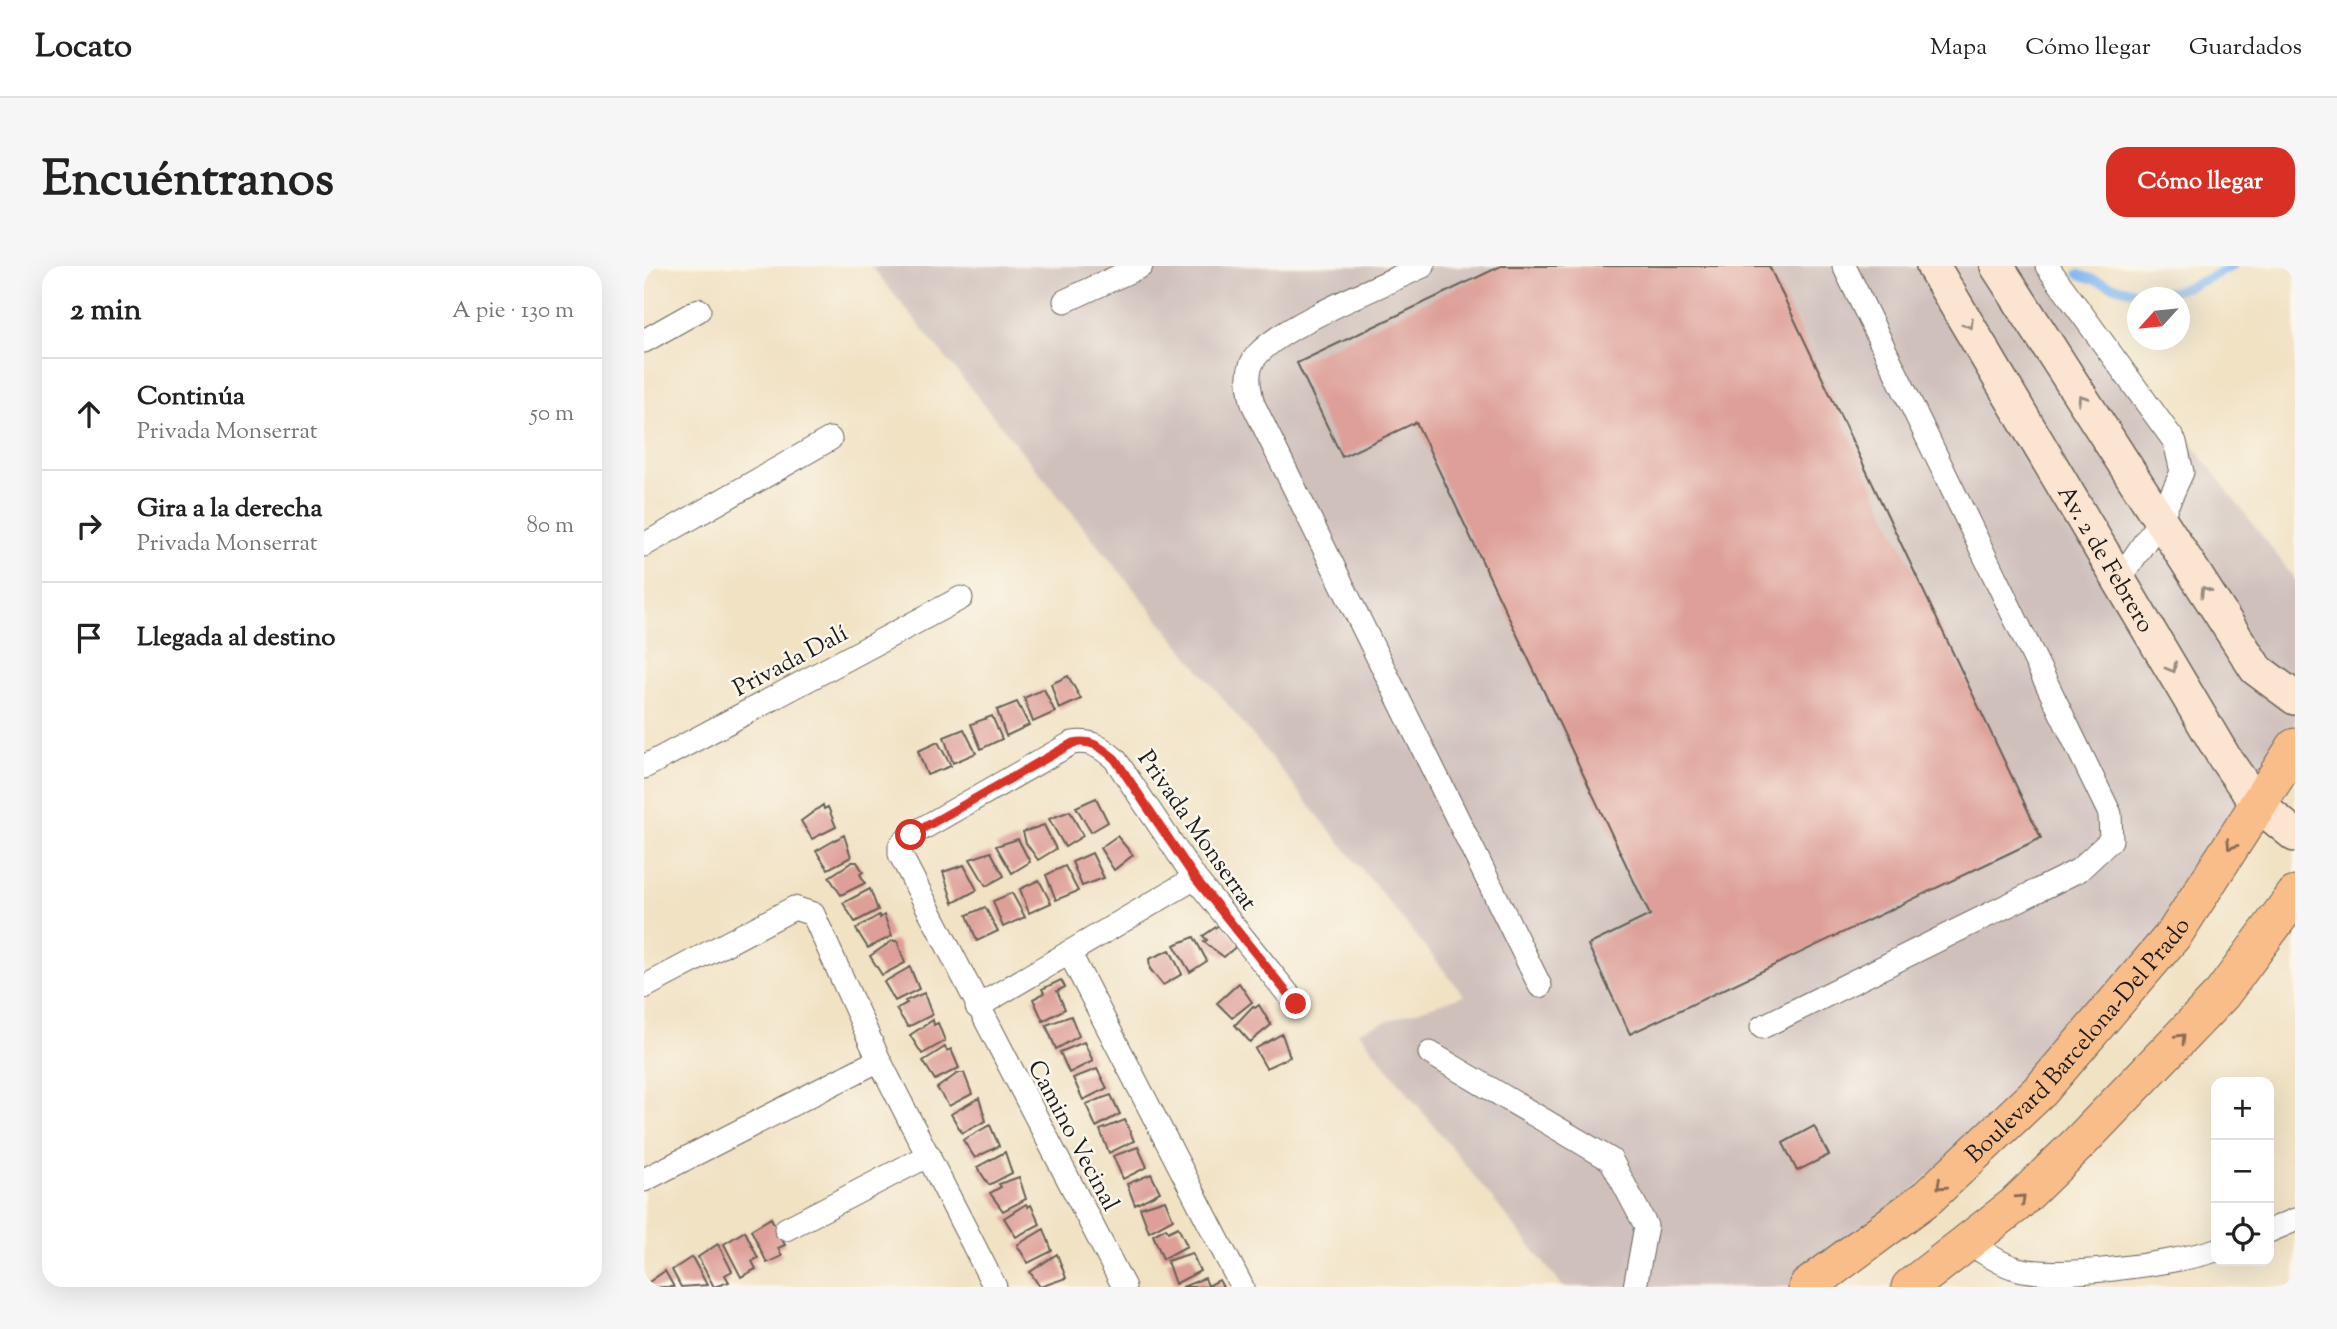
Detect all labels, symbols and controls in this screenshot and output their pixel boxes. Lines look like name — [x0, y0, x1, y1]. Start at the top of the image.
text: Locato — [35, 24, 132, 72]
text: Mapa — [1930, 31, 1987, 65]
text: Cómo llegar — [2025, 31, 2151, 65]
text: Guardados — [2189, 31, 2302, 65]
text: Encuéntranos — [42, 147, 334, 217]
button: Cómo llegar — [2106, 147, 2295, 217]
north arrow — [2127, 287, 2190, 350]
text: 2 min — [70, 290, 142, 333]
text: A pie · 130 m — [452, 295, 574, 328]
one-way arrow — [1960, 317, 1973, 330]
text: Continúa — [137, 379, 245, 416]
one-way arrow — [2078, 394, 2091, 407]
icon: ahead — [70, 395, 108, 433]
text: 50 m — [530, 398, 574, 431]
text: Privada Monserrat — [137, 416, 318, 449]
street label: Av. 2 de Febrero — [2048, 479, 2162, 640]
text: Gira a la derecha — [137, 491, 322, 528]
icon: right — [70, 507, 108, 545]
text: 80 m — [526, 510, 574, 543]
text: Privada Monserrat — [137, 528, 318, 561]
one-way arrow — [2200, 586, 2213, 599]
street label: Privada Dalí — [728, 617, 854, 706]
icon: arrive — [70, 619, 108, 657]
text: Llegada al destino — [137, 620, 335, 657]
one-way arrow — [2164, 660, 2177, 673]
street label: Privada Monserrat — [1128, 744, 1264, 918]
route start — [895, 819, 926, 850]
one-way arrow — [2227, 837, 2240, 850]
street label: Boulevard Barcelona-Del Prado — [1959, 912, 2200, 1172]
route end — [1280, 988, 1311, 1019]
one-way arrow — [2172, 1033, 2185, 1046]
street label: Camino Vecinal — [1018, 1054, 1127, 1218]
map controls — [2211, 1077, 2274, 1266]
button: + — [2211, 1077, 2274, 1140]
button: − — [2211, 1140, 2274, 1203]
one-way arrow — [1937, 1176, 1950, 1189]
one-way arrow — [2012, 1195, 2025, 1208]
button: locate — [2211, 1203, 2274, 1266]

